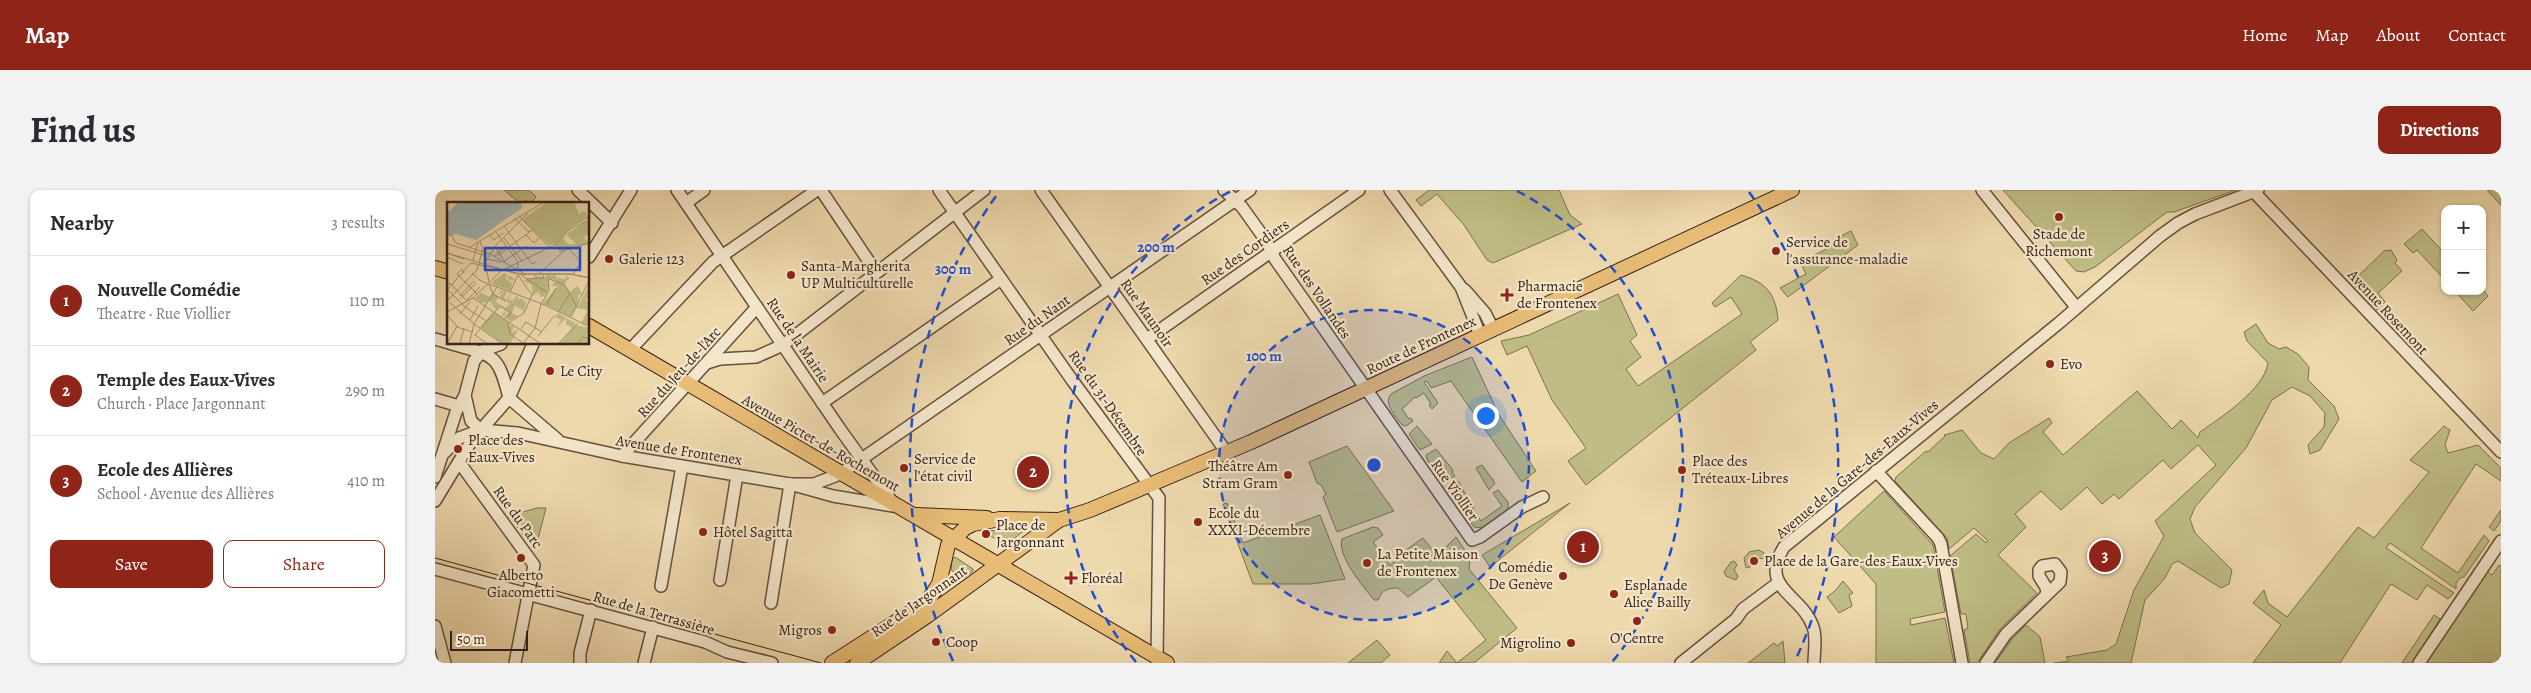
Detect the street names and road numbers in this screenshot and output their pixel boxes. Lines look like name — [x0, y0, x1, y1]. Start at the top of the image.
street label: Rue des Cordiers — [1197, 214, 1293, 290]
street label: Rue des Vollandes — [1278, 241, 1356, 343]
street label: Avenue Rosemont — [2343, 264, 2433, 359]
street label: Rue Maunoir — [1116, 275, 1178, 352]
street label: Rue du Nant — [1000, 290, 1074, 350]
street label: Rue de la Mairie — [762, 294, 834, 387]
street label: Route de Frontenex — [1363, 311, 1479, 379]
street label: Rue du Jeu-de-l'Arc — [633, 322, 725, 422]
street label: Rue du 31-Décembre — [1064, 346, 1152, 460]
street label: Avenue Pictet-de-Rochemont — [738, 389, 904, 496]
street label: Avenue de la Gare-des-Eaux-Vives — [1771, 395, 1943, 544]
street label: Avenue de Frontenex — [613, 430, 744, 470]
street label: Rue Viollier — [1427, 455, 1484, 525]
street label: Rue du Parc — [489, 482, 547, 552]
street label: Rue de Jargonnant — [867, 560, 971, 642]
street label: Rue de la Terrassière — [591, 586, 717, 640]

